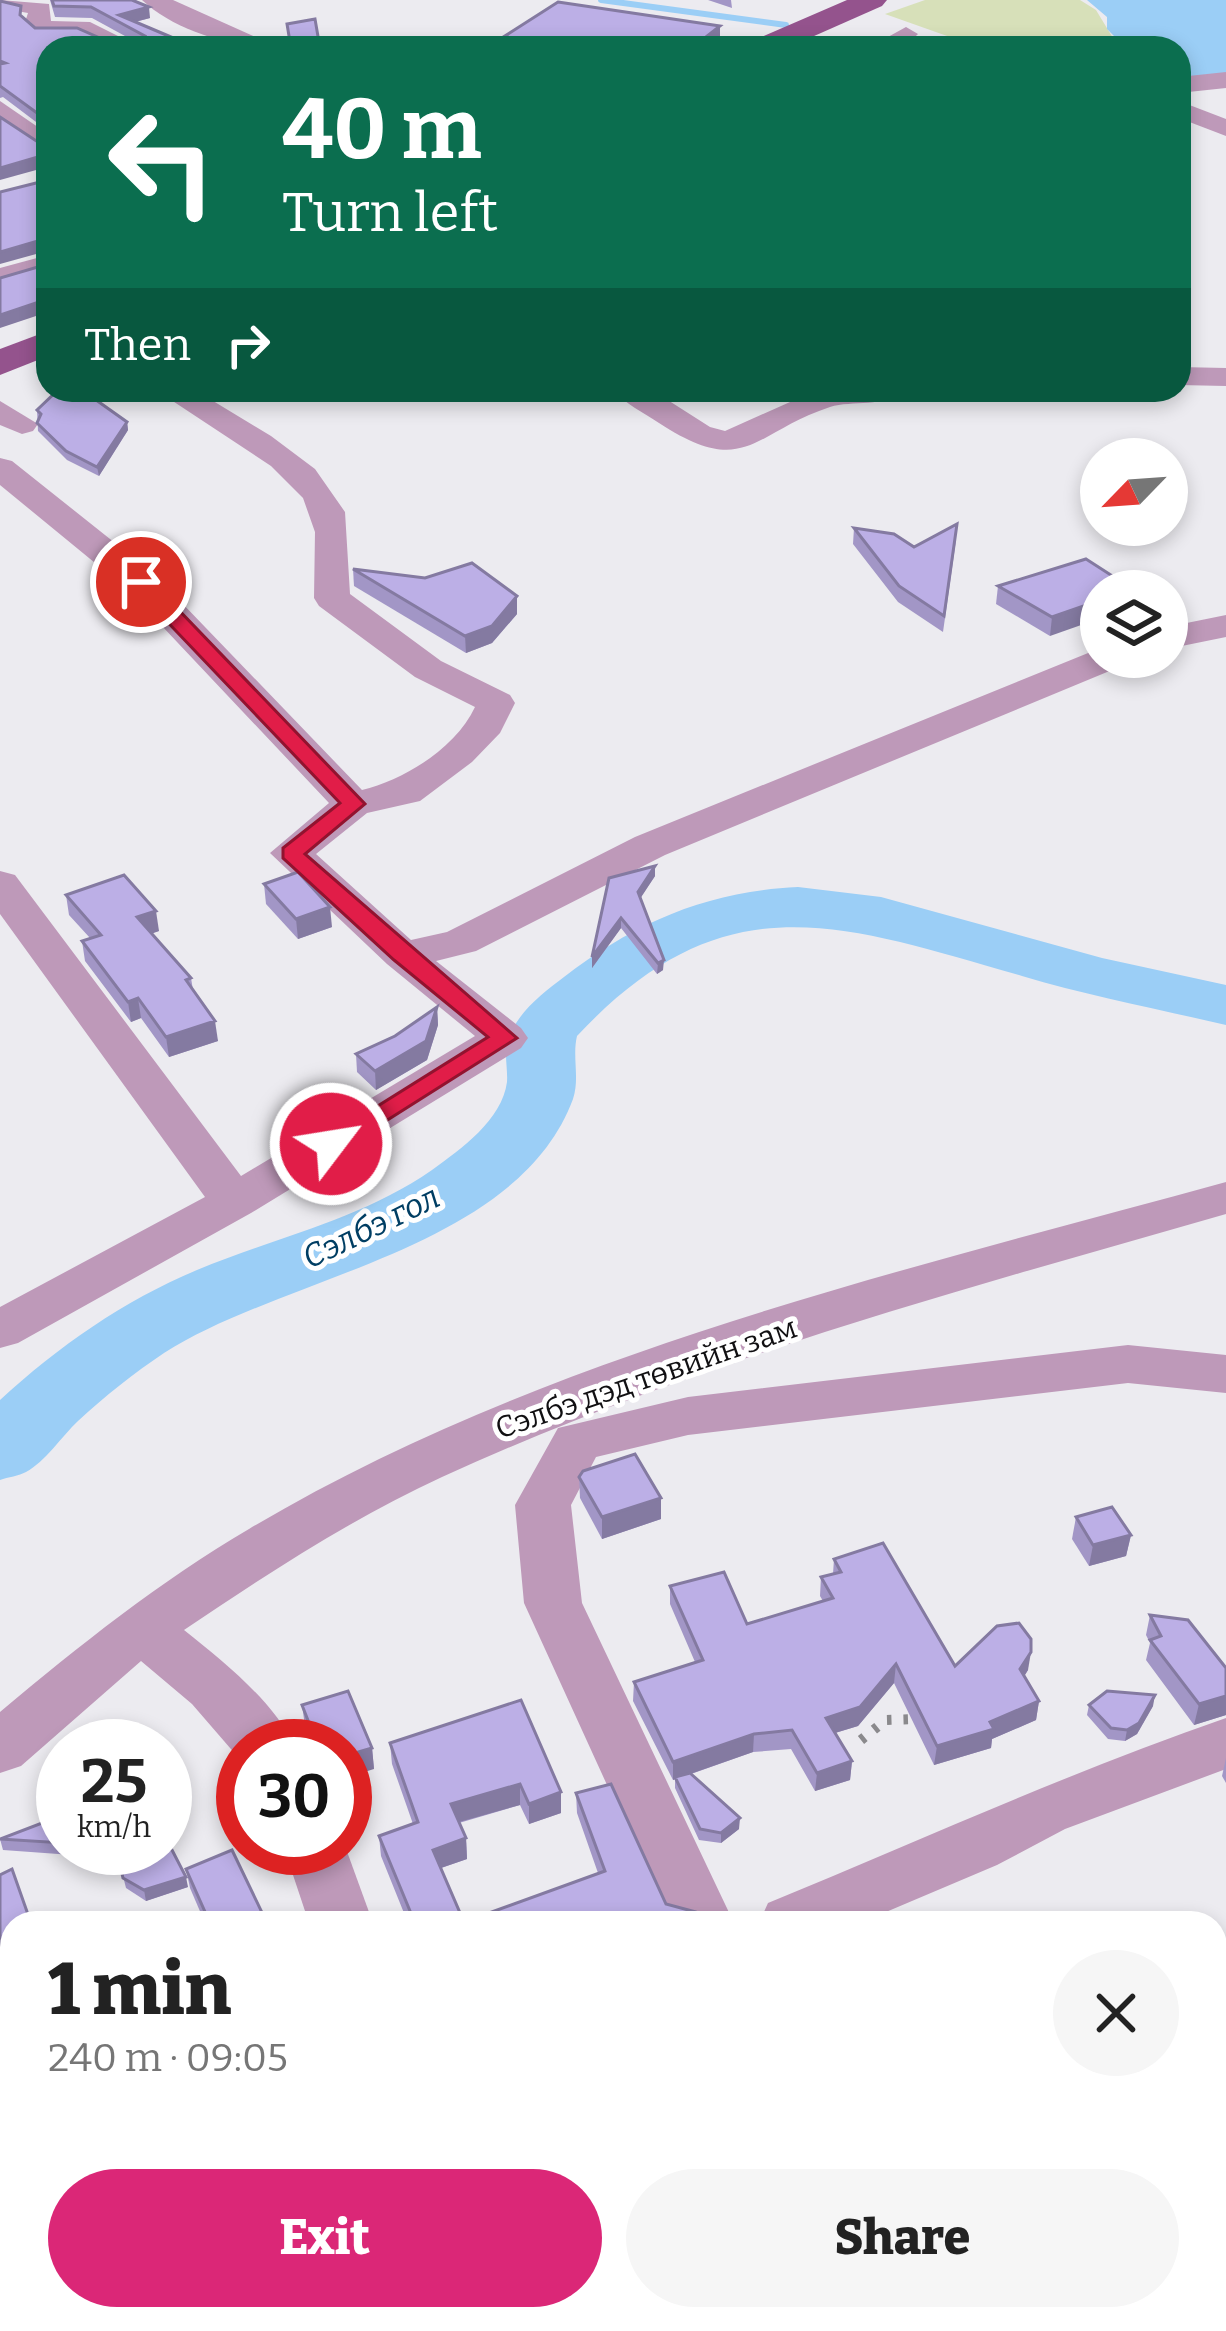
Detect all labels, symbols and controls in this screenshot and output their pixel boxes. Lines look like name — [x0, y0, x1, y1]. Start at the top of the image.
text: 40 m — [282, 79, 482, 180]
icon: left — [84, 84, 240, 240]
text: Turn left — [282, 181, 498, 245]
icon: right — [215, 312, 281, 378]
text: Then — [84, 318, 191, 372]
north arrow — [1080, 438, 1188, 546]
map controls — [1080, 438, 1188, 678]
pin — [90, 531, 192, 633]
icon: arrive — [108, 549, 174, 615]
button: layers — [1080, 570, 1188, 678]
position arrow — [268, 1081, 394, 1207]
water label: Сэлбэ гол — [296, 1177, 446, 1277]
street label: Сэлбэ дэд төвийн зам — [491, 1309, 801, 1447]
speed limit sign: 30 — [216, 1719, 372, 1875]
text: 25 — [81, 1746, 147, 1818]
text: km/h — [77, 1809, 151, 1845]
text: 1 min — [48, 1947, 231, 2033]
button: close — [1053, 1950, 1179, 2076]
text: 240 m · 09:05 — [48, 2035, 288, 2081]
button: Exit — [48, 2169, 602, 2307]
button: Share — [626, 2169, 1179, 2307]

